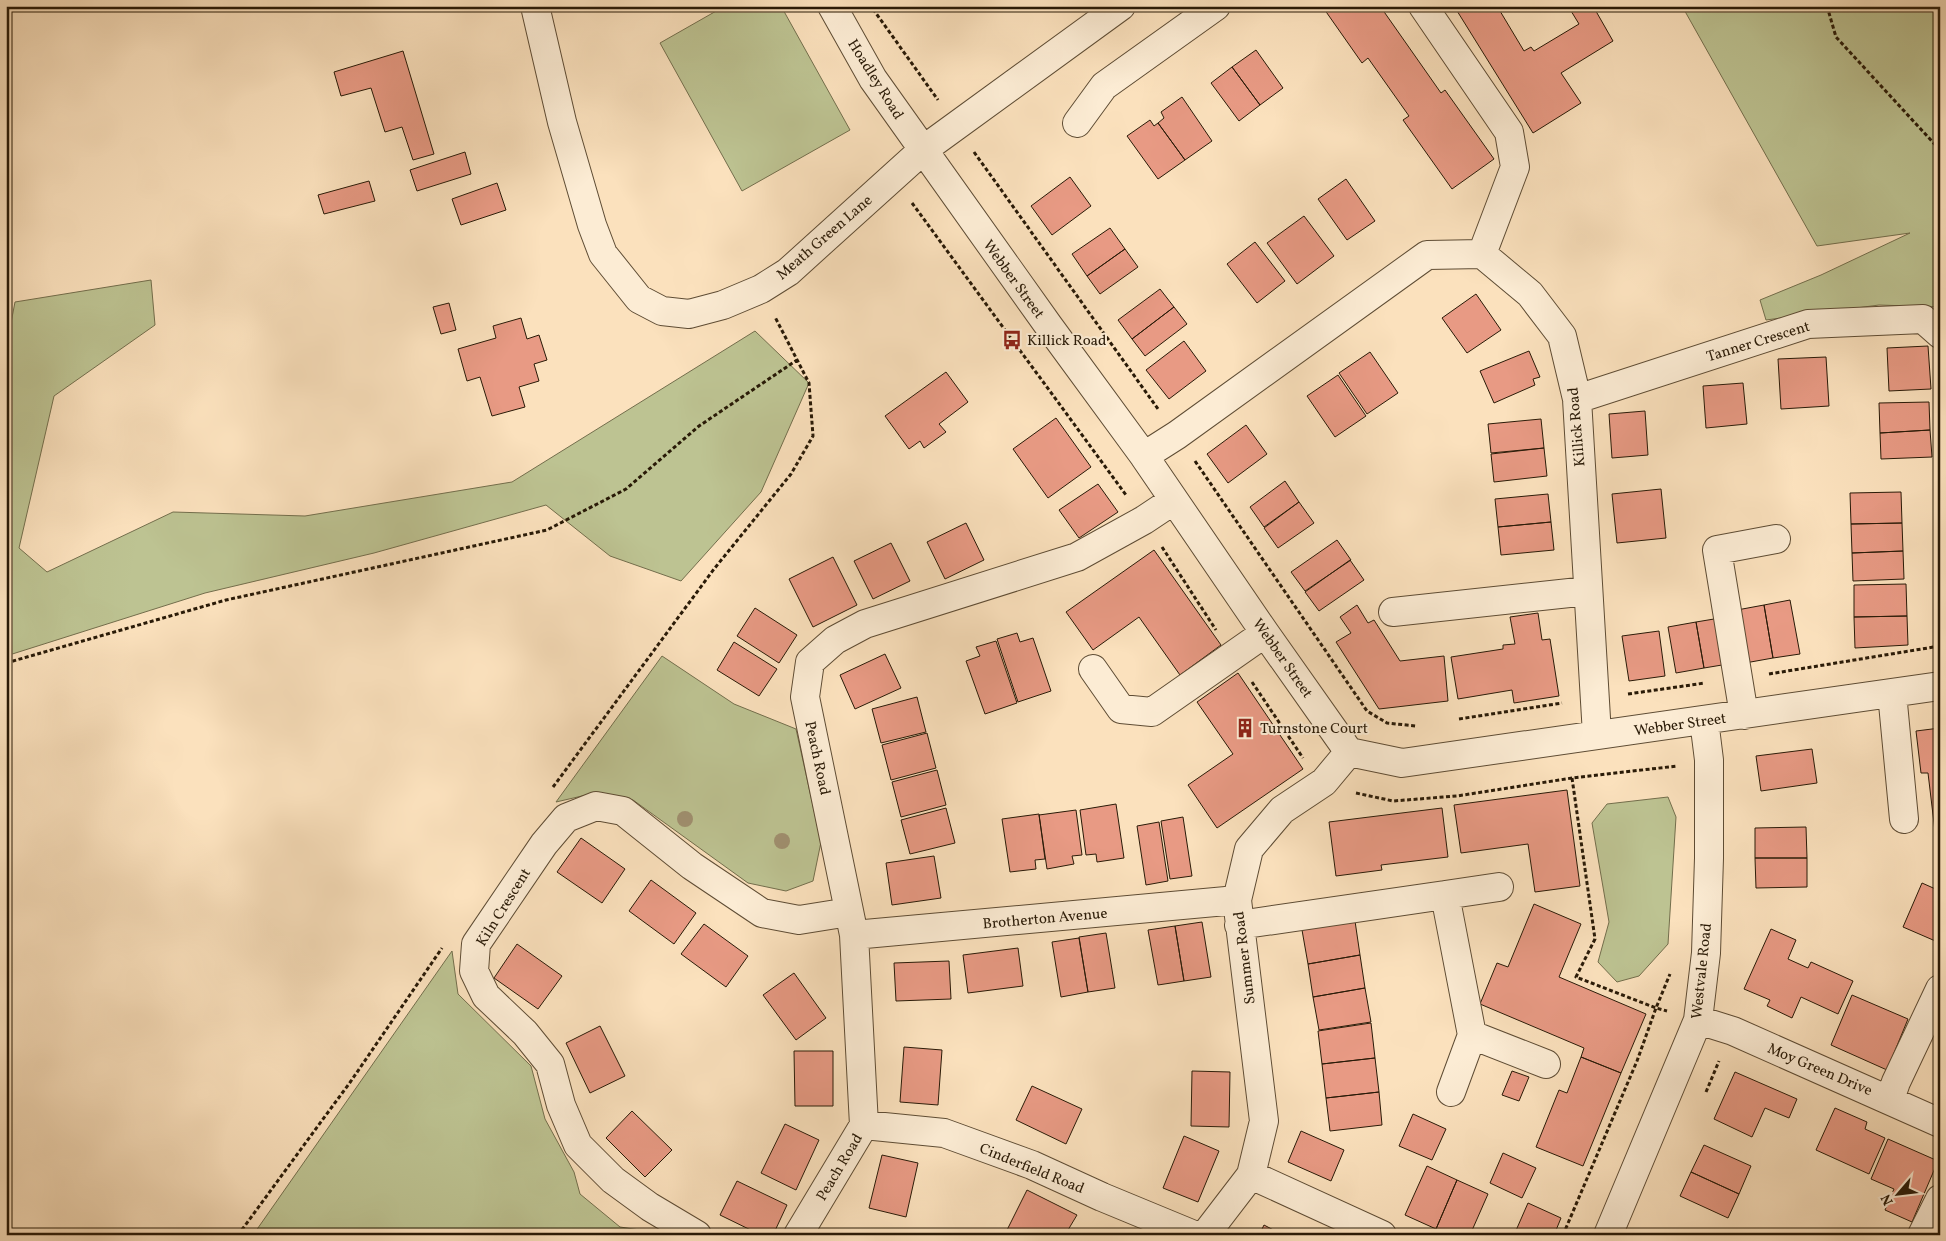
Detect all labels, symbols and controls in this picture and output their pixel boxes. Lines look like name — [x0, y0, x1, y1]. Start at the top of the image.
street label: Hoadley Road — [842, 36, 908, 124]
street label: Meath Green Lane — [773, 191, 877, 286]
street label: Webber Street — [977, 236, 1049, 324]
street label: Tanner Crescent — [1704, 317, 1813, 368]
bus stop icon: Killick Road — [1001, 329, 1023, 351]
place label: Killick Road — [1027, 331, 1107, 352]
street label: Killick Road — [1564, 386, 1591, 467]
street label: Webber Street — [1247, 615, 1317, 703]
street label: Webber Street — [1633, 709, 1728, 742]
building icon: Turnstone Court — [1234, 717, 1256, 739]
street label: Peach Road — [798, 719, 835, 797]
place label: Turnstone Court — [1260, 719, 1368, 740]
street label: Kiln Crescent — [472, 865, 537, 951]
street label: Brotherton Avenue — [982, 904, 1108, 935]
street label: Summer Road — [1229, 910, 1262, 1006]
street label: Westvale Road — [1687, 922, 1718, 1020]
street label: Moy Green Drive — [1764, 1039, 1875, 1102]
street label: Peach Road — [812, 1130, 869, 1205]
street label: Cinderfield Road — [976, 1139, 1087, 1200]
north arrow — [1874, 1168, 1924, 1218]
text: N — [1877, 1190, 1899, 1208]

